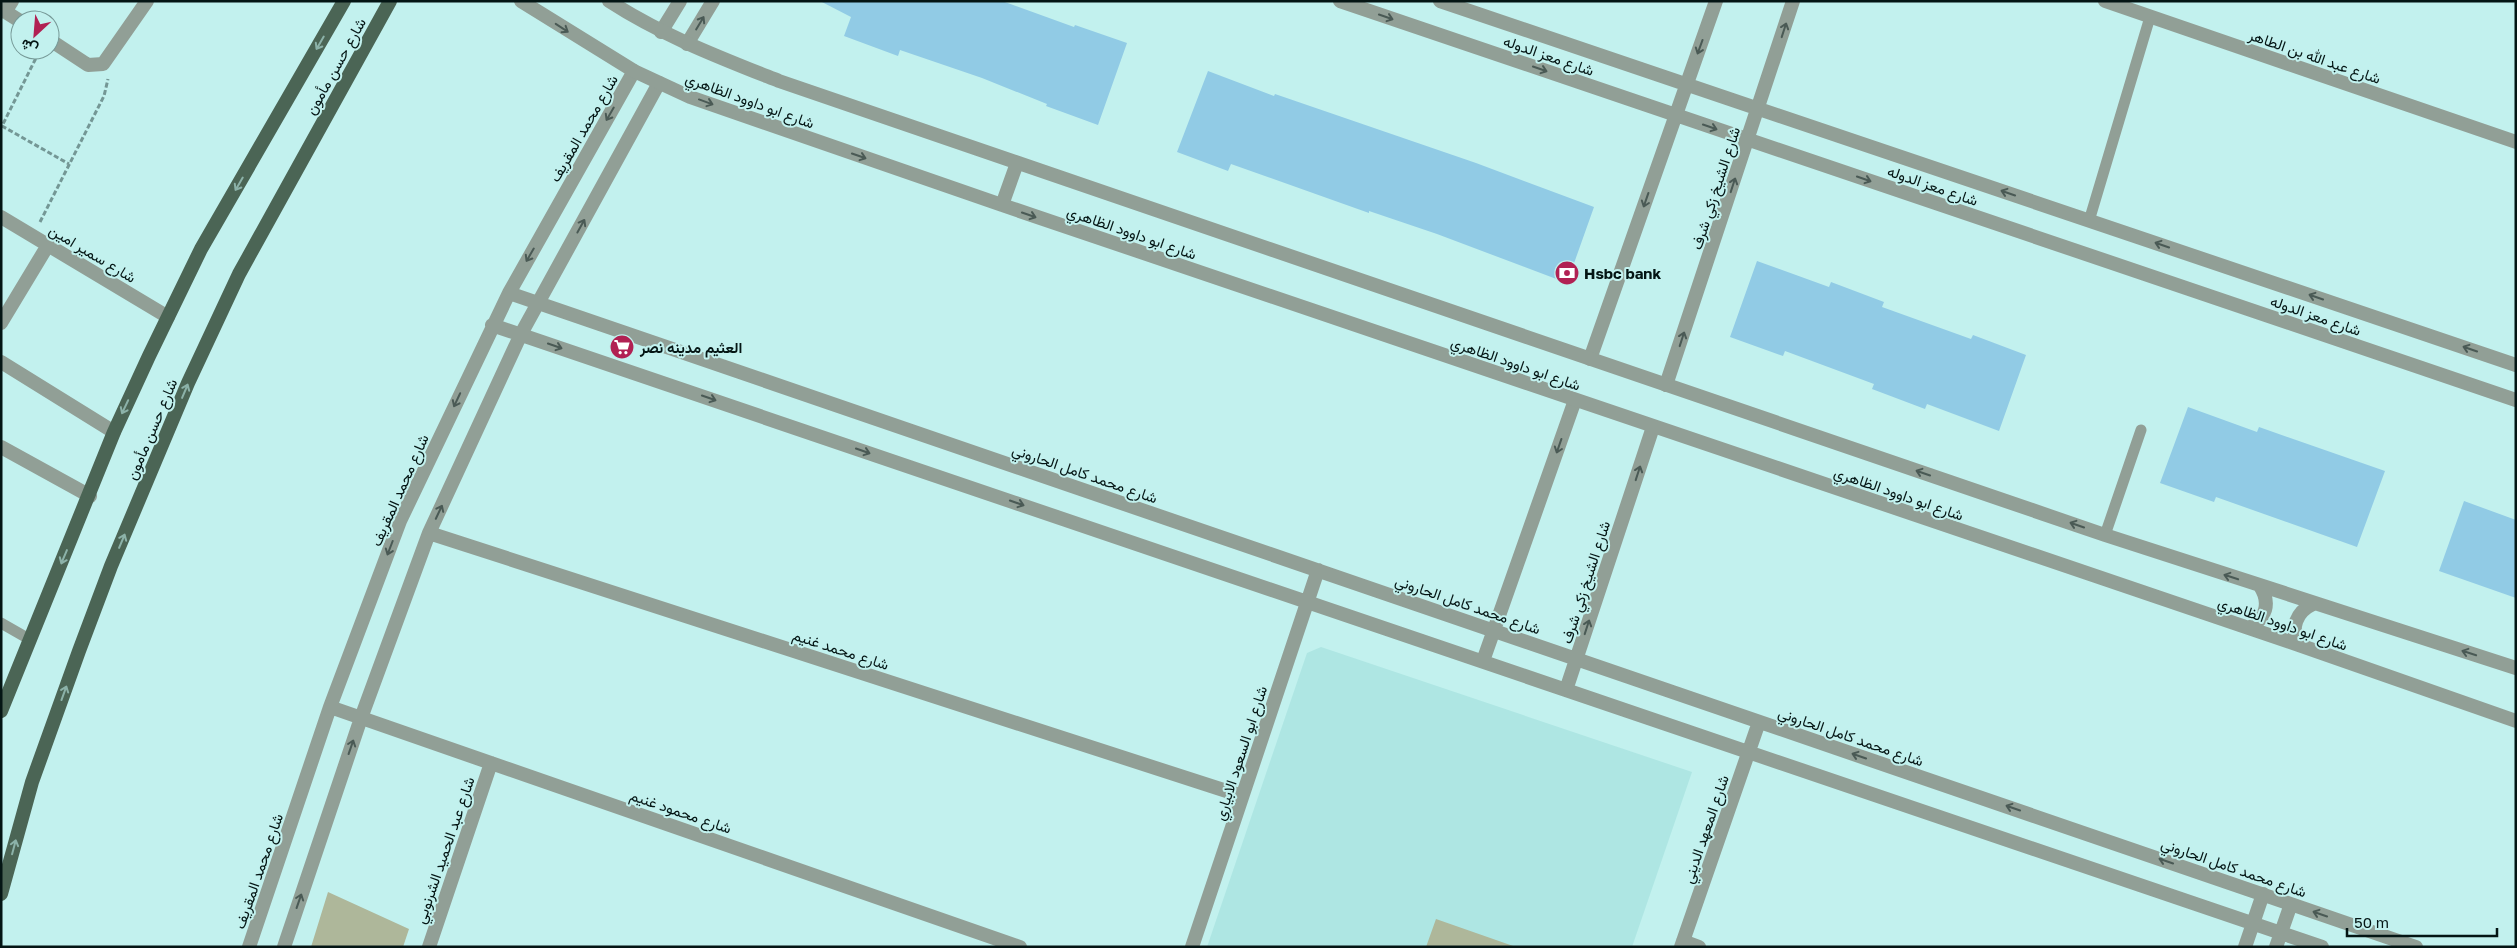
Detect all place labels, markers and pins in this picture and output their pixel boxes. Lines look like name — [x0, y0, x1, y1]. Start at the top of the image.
bank icon: Hsbc bank — [1554, 260, 1580, 286]
place label: Hsbc bank — [1584, 264, 1661, 282]
supermarket icon: العثيم مدينه نصر — [609, 334, 635, 360]
place label: العثيم مدينه نصر — [639, 338, 742, 358]

